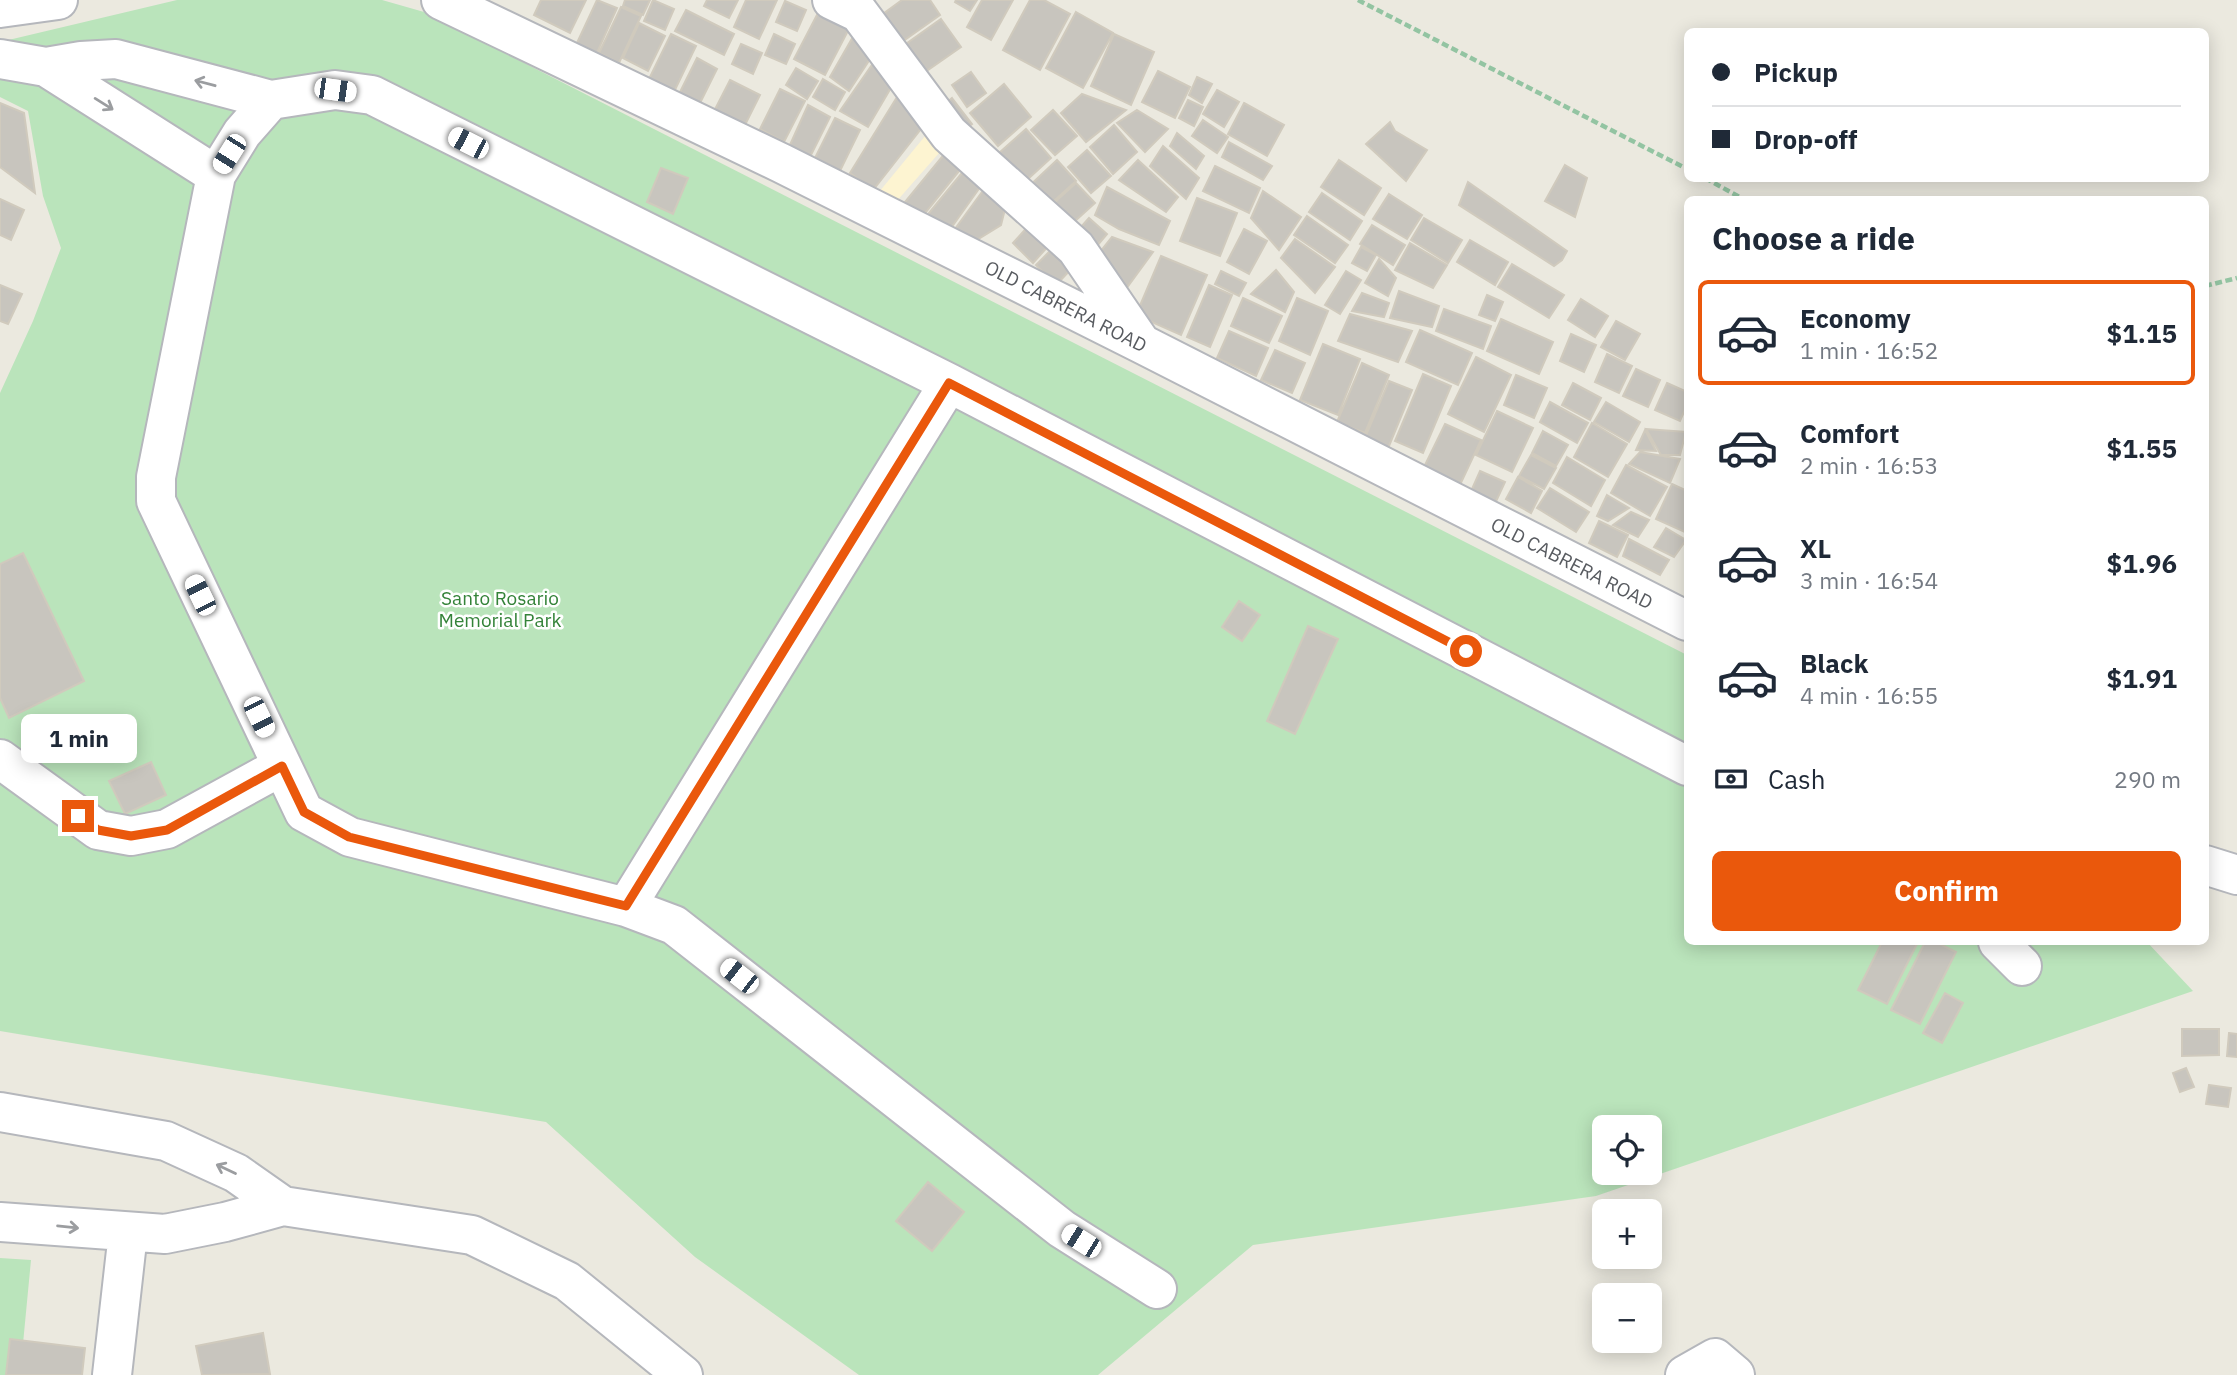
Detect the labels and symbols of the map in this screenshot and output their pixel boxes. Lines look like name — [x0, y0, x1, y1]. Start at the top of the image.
one-way arrow — [194, 75, 216, 88]
car — [313, 77, 358, 103]
one-way arrow — [93, 97, 113, 111]
car — [445, 124, 492, 162]
car — [209, 131, 250, 177]
street label: OLD CABRERA ROAD — [981, 255, 1151, 357]
street label: OLD CABRERA ROAD — [1487, 512, 1657, 614]
car — [182, 572, 219, 618]
park label: Santo Rosario Memorial Park — [438, 586, 562, 632]
route start — [1450, 635, 1482, 667]
car — [241, 694, 278, 740]
callout: 1 min — [20, 714, 136, 764]
route end — [62, 800, 94, 832]
car — [716, 955, 763, 997]
one-way arrow — [216, 1162, 237, 1175]
one-way arrow — [56, 1220, 79, 1233]
car — [1058, 1221, 1105, 1261]

